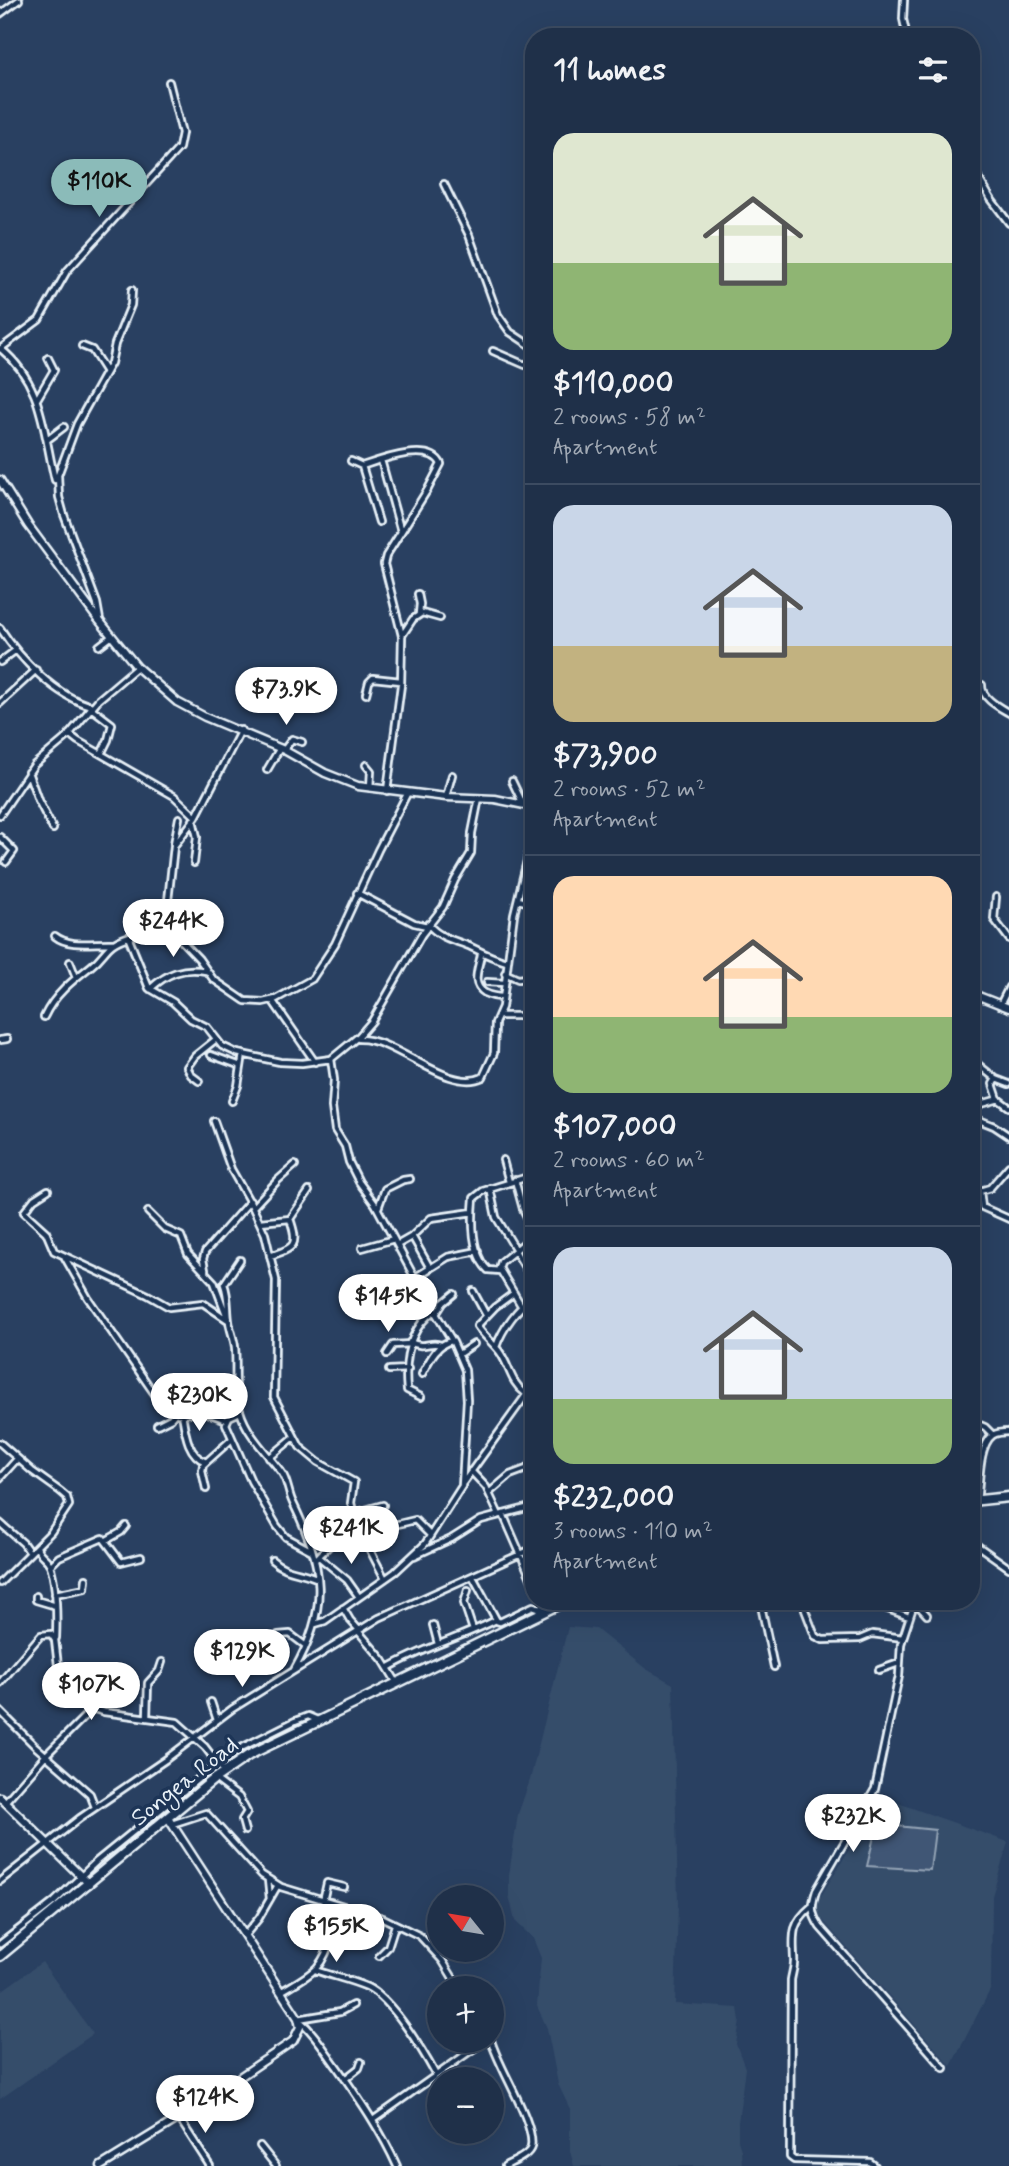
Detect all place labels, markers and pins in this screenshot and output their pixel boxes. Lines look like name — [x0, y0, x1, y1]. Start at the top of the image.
pin: $110K — [50, 160, 148, 219]
pin: $73.9K — [229, 668, 343, 727]
pin: $244K — [124, 900, 222, 959]
pin: $145K — [339, 1274, 437, 1334]
pin: $230K — [150, 1374, 248, 1433]
pin: $241K — [302, 1506, 400, 1566]
pin: $129K — [193, 1630, 291, 1689]
pin: $107K — [42, 1662, 140, 1722]
pin: $232K — [804, 1794, 902, 1854]
pin: $155K — [287, 1904, 385, 1964]
pin: $124K — [156, 2076, 254, 2135]

